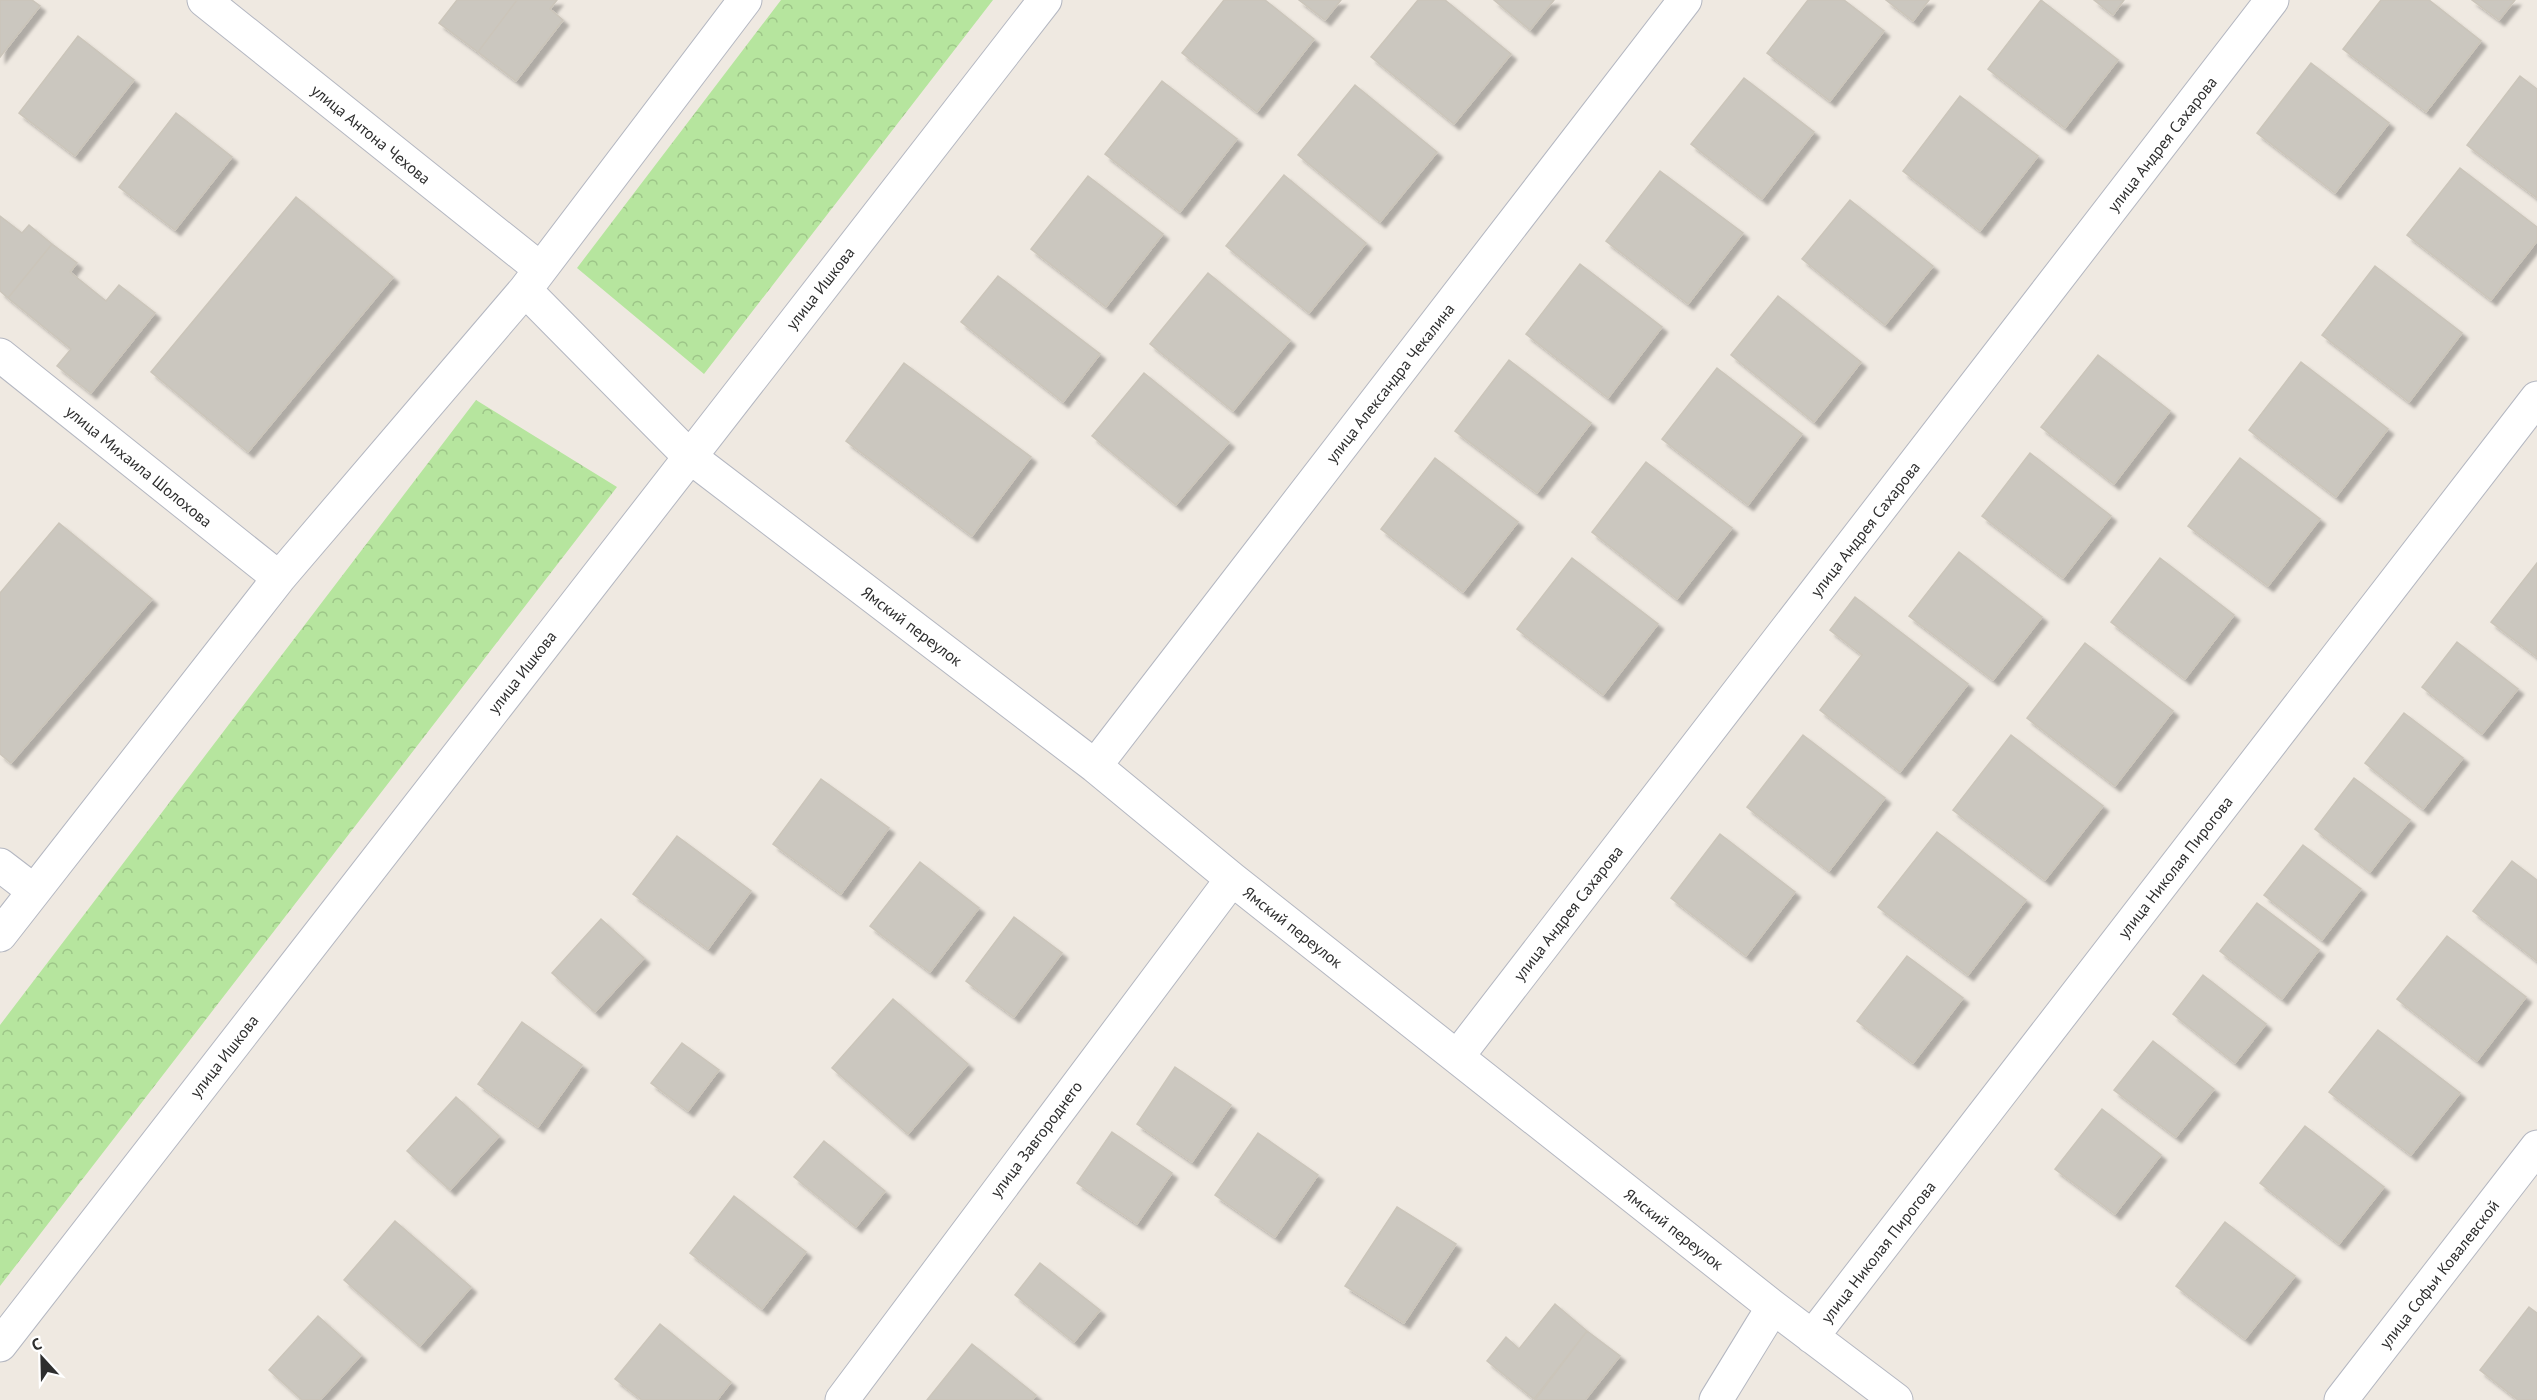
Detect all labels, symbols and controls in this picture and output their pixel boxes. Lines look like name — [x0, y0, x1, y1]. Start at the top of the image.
street label: улица Андрея Сахарова — [2103, 72, 2221, 216]
street label: улица Антона Чехова — [307, 80, 435, 188]
street label: улица Ишкова — [781, 243, 859, 333]
street label: улица Александра Чекалина — [1321, 299, 1459, 467]
street label: улица Михаила Шолохова — [62, 401, 216, 531]
street label: улица Андрея Сахарова — [1806, 457, 1924, 601]
street label: Ямский переулок — [858, 582, 967, 671]
street label: улица Ишкова — [483, 627, 561, 717]
street label: улица Николая Пирогова — [2113, 792, 2237, 942]
street label: улица Андрея Сахарова — [1509, 841, 1627, 985]
street label: Ямский переулок — [1239, 882, 1347, 972]
street label: улица Ишкова — [185, 1011, 263, 1101]
street label: улица Завгороднего — [986, 1077, 1086, 1201]
street label: улица Николая Пирогова — [1816, 1177, 1940, 1327]
street label: Ямский переулок — [1620, 1184, 1728, 1274]
street label: улица Софьи Ковалевской — [2375, 1196, 2503, 1352]
north arrow — [12, 1328, 72, 1388]
text: С — [28, 1333, 44, 1355]

